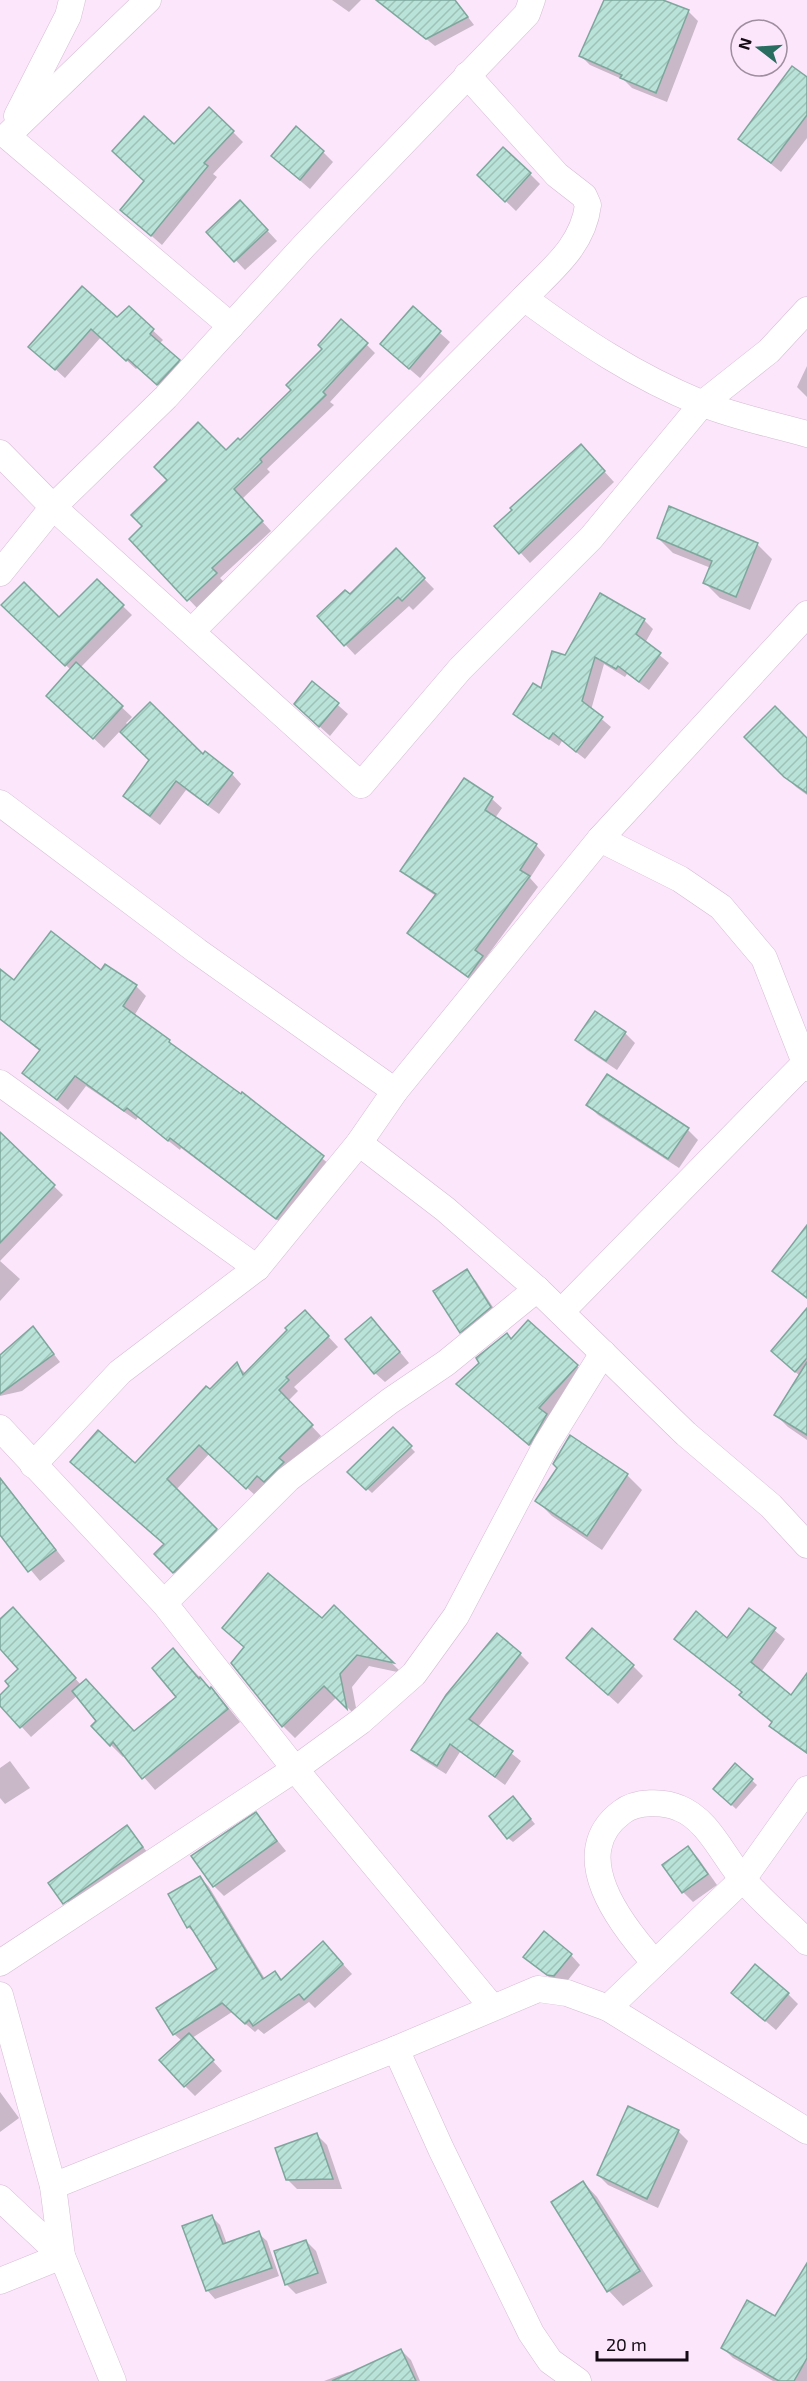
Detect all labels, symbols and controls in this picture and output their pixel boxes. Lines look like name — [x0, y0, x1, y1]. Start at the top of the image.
north arrow — [729, 18, 789, 78]
text: N — [733, 35, 755, 52]
scale bar — [597, 2324, 687, 2362]
text: 20 m — [606, 2333, 647, 2355]

